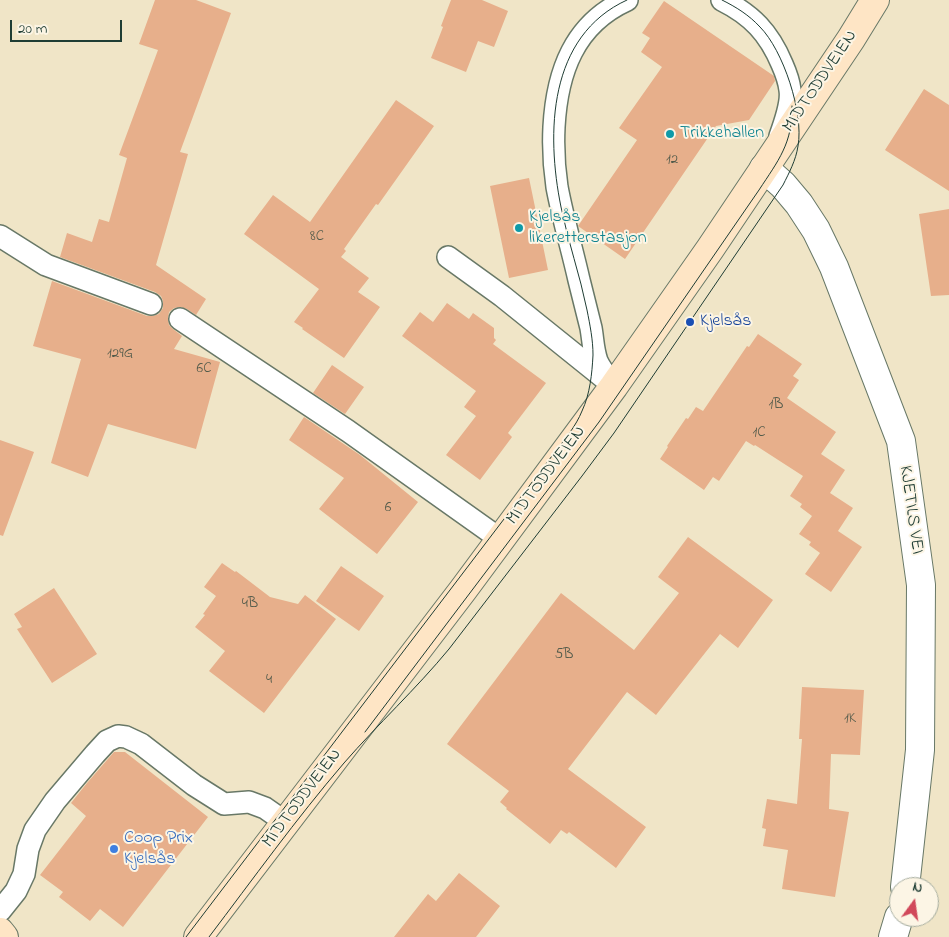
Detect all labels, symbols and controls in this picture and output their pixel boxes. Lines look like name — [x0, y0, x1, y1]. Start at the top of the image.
scale bar — [12, 10, 125, 42]
text: 20 m — [18, 18, 47, 40]
street label: MIDTODDVEIEN — [779, 27, 863, 137]
place label: Trikkehallen — [680, 123, 764, 145]
marker: Trikkehallen — [664, 128, 676, 140]
house number: 12 — [666, 152, 678, 170]
place label: Kjelsås likeretterstasjon — [529, 207, 647, 250]
marker: Kjelsås likeretterstasjon — [513, 222, 525, 234]
house number: 8C — [310, 229, 324, 247]
place label: Kjelsås — [700, 311, 751, 333]
marker: Kjelsås — [684, 316, 696, 328]
house number: 129G — [107, 346, 133, 364]
house number: 6C — [197, 361, 211, 379]
house number: 1B — [769, 397, 783, 415]
street label: MIDTODDVEIEN — [503, 422, 591, 530]
house number: 1C — [752, 425, 766, 443]
street label: KJETILS VEI — [893, 464, 927, 556]
house number: 6 — [385, 500, 391, 518]
house number: 4B — [242, 596, 258, 614]
house number: 5B — [555, 647, 573, 665]
house number: 4 — [266, 672, 272, 690]
house number: 1K — [844, 711, 856, 729]
street label: MIDTODDVEIEN — [259, 745, 347, 853]
place label: Coop Prix Kjelsås — [124, 828, 193, 871]
marker: Coop Prix Kjelsås — [108, 843, 120, 855]
north arrow — [889, 877, 939, 927]
text: N — [910, 877, 925, 899]

